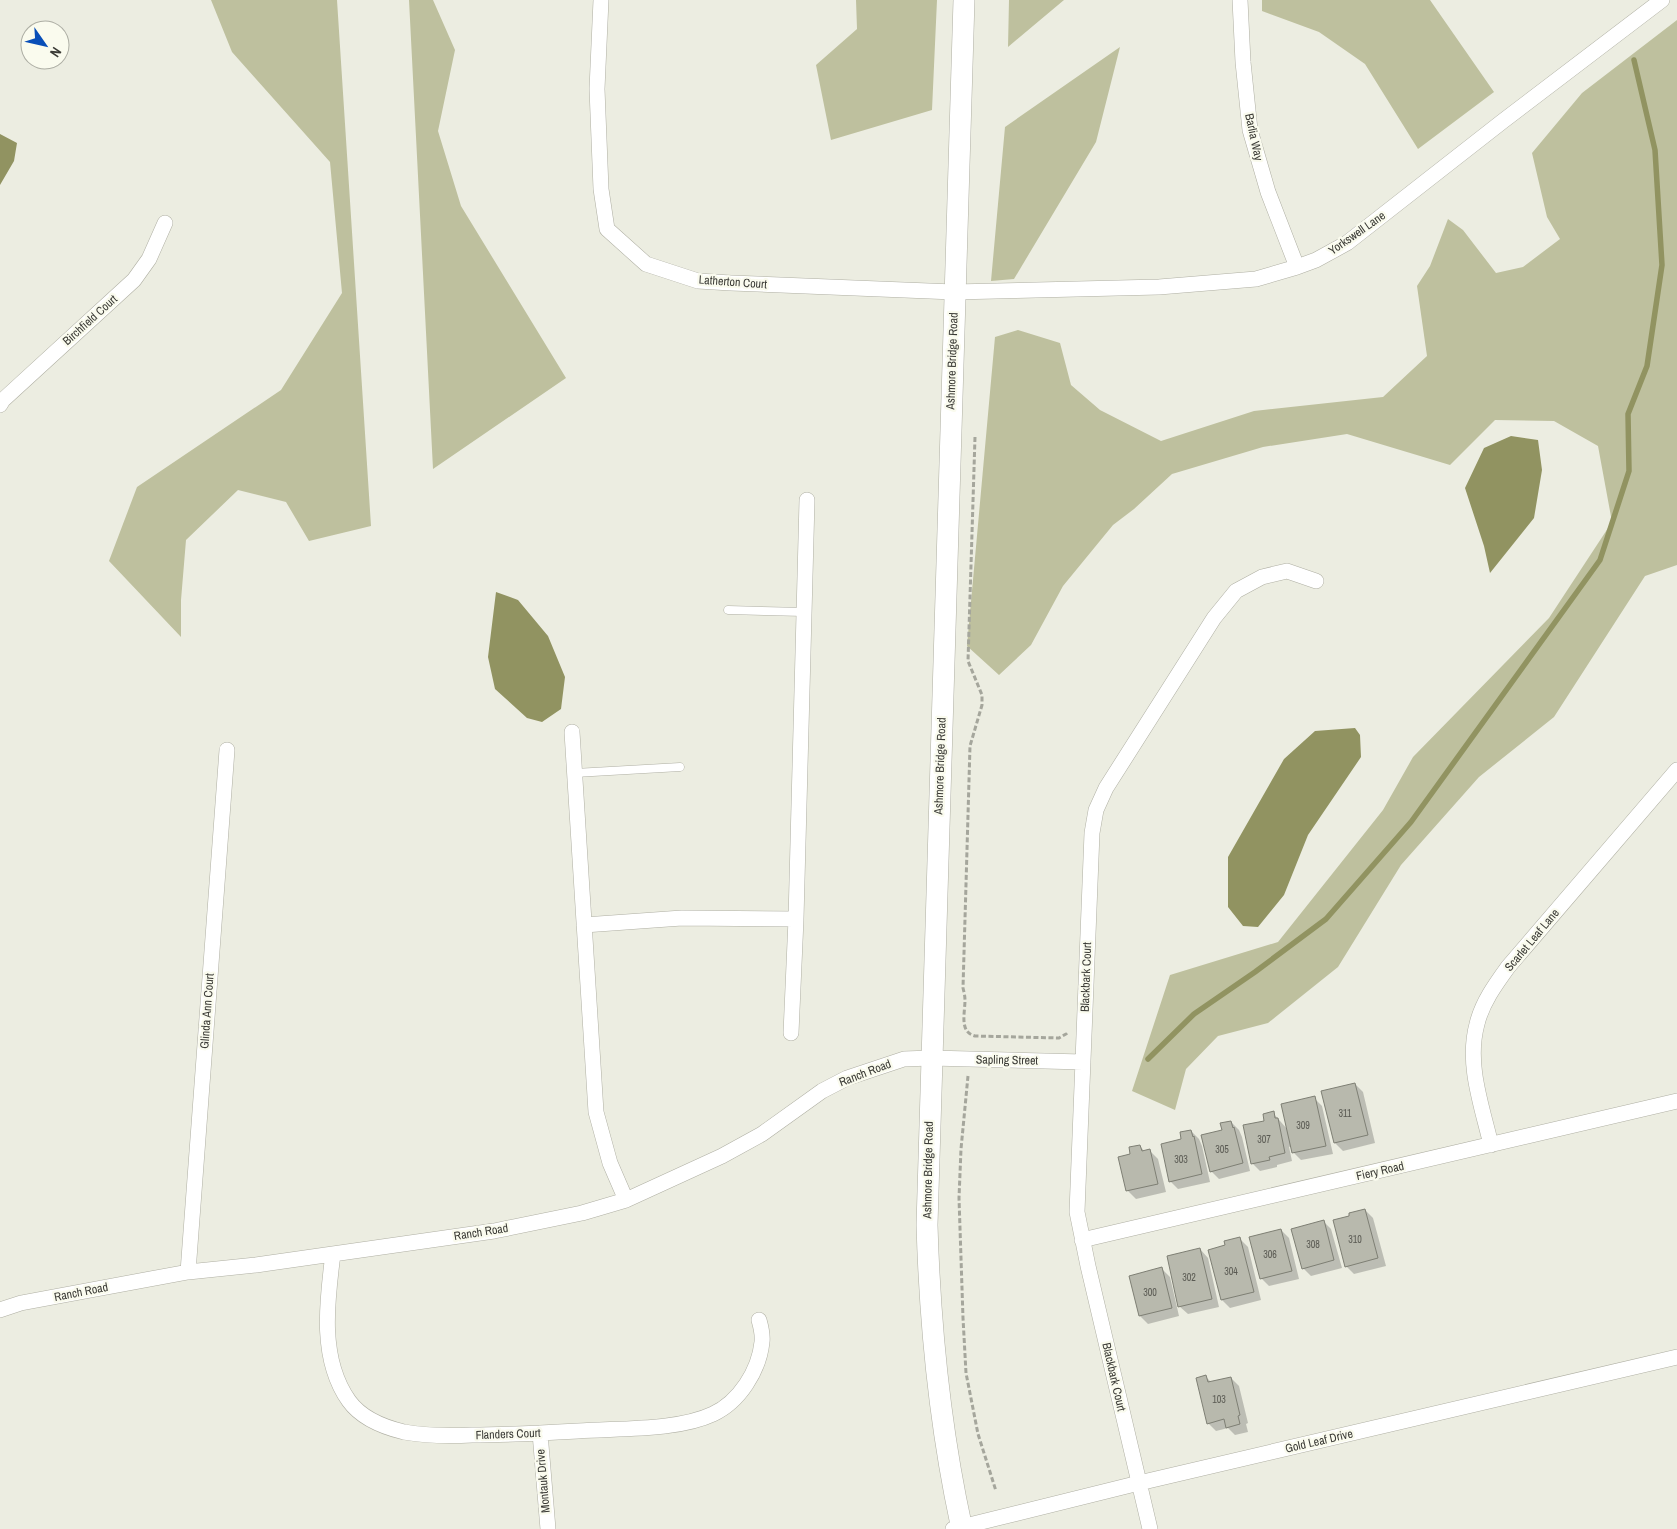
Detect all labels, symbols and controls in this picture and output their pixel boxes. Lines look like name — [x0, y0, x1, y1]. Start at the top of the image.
north arrow — [20, 20, 70, 70]
text: N — [46, 44, 66, 61]
street label: Barlia Way — [1241, 112, 1267, 162]
street label: Yorkswell Lane — [1325, 208, 1389, 258]
street label: Latherton Court — [698, 272, 768, 292]
street label: Birchfield Court — [59, 291, 121, 349]
street label: Ashmore Bridge Road — [942, 312, 962, 411]
street label: Ashmore Bridge Road — [930, 717, 950, 816]
street label: Scarlet Leaf Lane — [1501, 905, 1563, 975]
street label: Blackbark Court — [1077, 941, 1095, 1012]
street label: Glinda Ann Court — [196, 973, 218, 1049]
street label: Sapling Street — [976, 1051, 1039, 1069]
street label: Ranch Road — [837, 1056, 893, 1090]
house number: 311 — [1338, 1107, 1352, 1120]
house number: 309 — [1296, 1119, 1310, 1132]
street label: Ashmore Bridge Road — [919, 1121, 937, 1220]
house number: 307 — [1257, 1133, 1271, 1146]
house number: 305 — [1215, 1143, 1229, 1156]
house number: 303 — [1174, 1153, 1188, 1166]
street label: Fiery Road — [1354, 1158, 1406, 1184]
street label: Ranch Road — [453, 1220, 509, 1244]
house number: 310 — [1348, 1233, 1362, 1246]
house number: 308 — [1306, 1238, 1320, 1251]
house number: 306 — [1263, 1248, 1277, 1261]
house number: 304 — [1224, 1265, 1238, 1278]
house number: 302 — [1182, 1271, 1196, 1284]
street label: Ranch Road — [53, 1279, 109, 1305]
house number: 300 — [1143, 1286, 1157, 1299]
street label: Blackbark Court — [1098, 1341, 1130, 1413]
house number: 103 — [1212, 1393, 1226, 1406]
street label: Flanders Court — [475, 1425, 541, 1443]
street label: Gold Leaf Drive — [1284, 1425, 1354, 1457]
street label: Montauk Drive — [532, 1448, 554, 1514]

